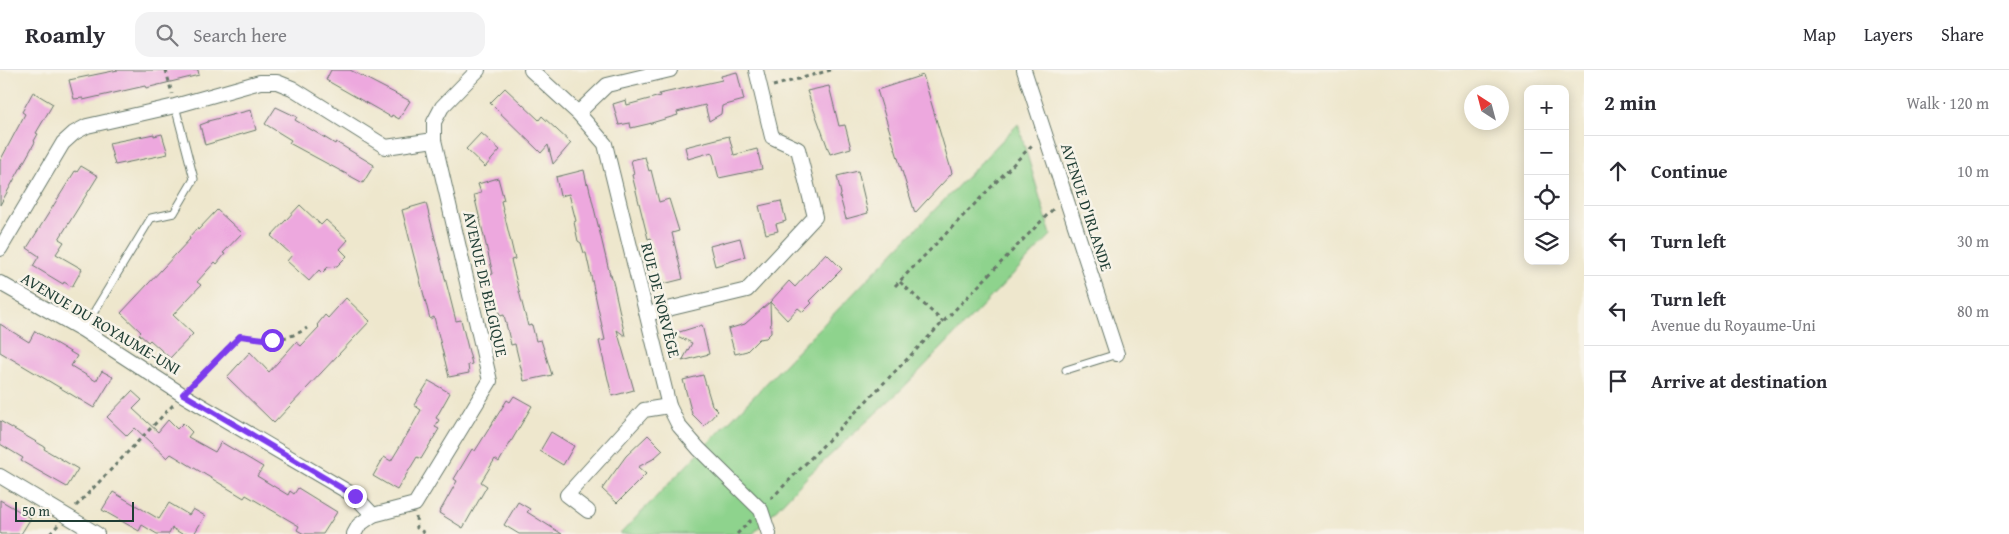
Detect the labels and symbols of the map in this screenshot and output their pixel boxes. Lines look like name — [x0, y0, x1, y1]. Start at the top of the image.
north arrow — [1464, 85, 1509, 130]
street label: AVENUE D'IRLANDE — [1055, 140, 1119, 274]
street label: AVENUE DE BELGIQUE — [458, 209, 514, 359]
street label: RUE DE NORVÈGE — [635, 240, 687, 360]
street label: AVENUE DU ROYAUME-UNI — [17, 266, 185, 380]
route start — [261, 329, 284, 352]
route end — [344, 485, 367, 508]
scale bar — [15, 499, 134, 522]

